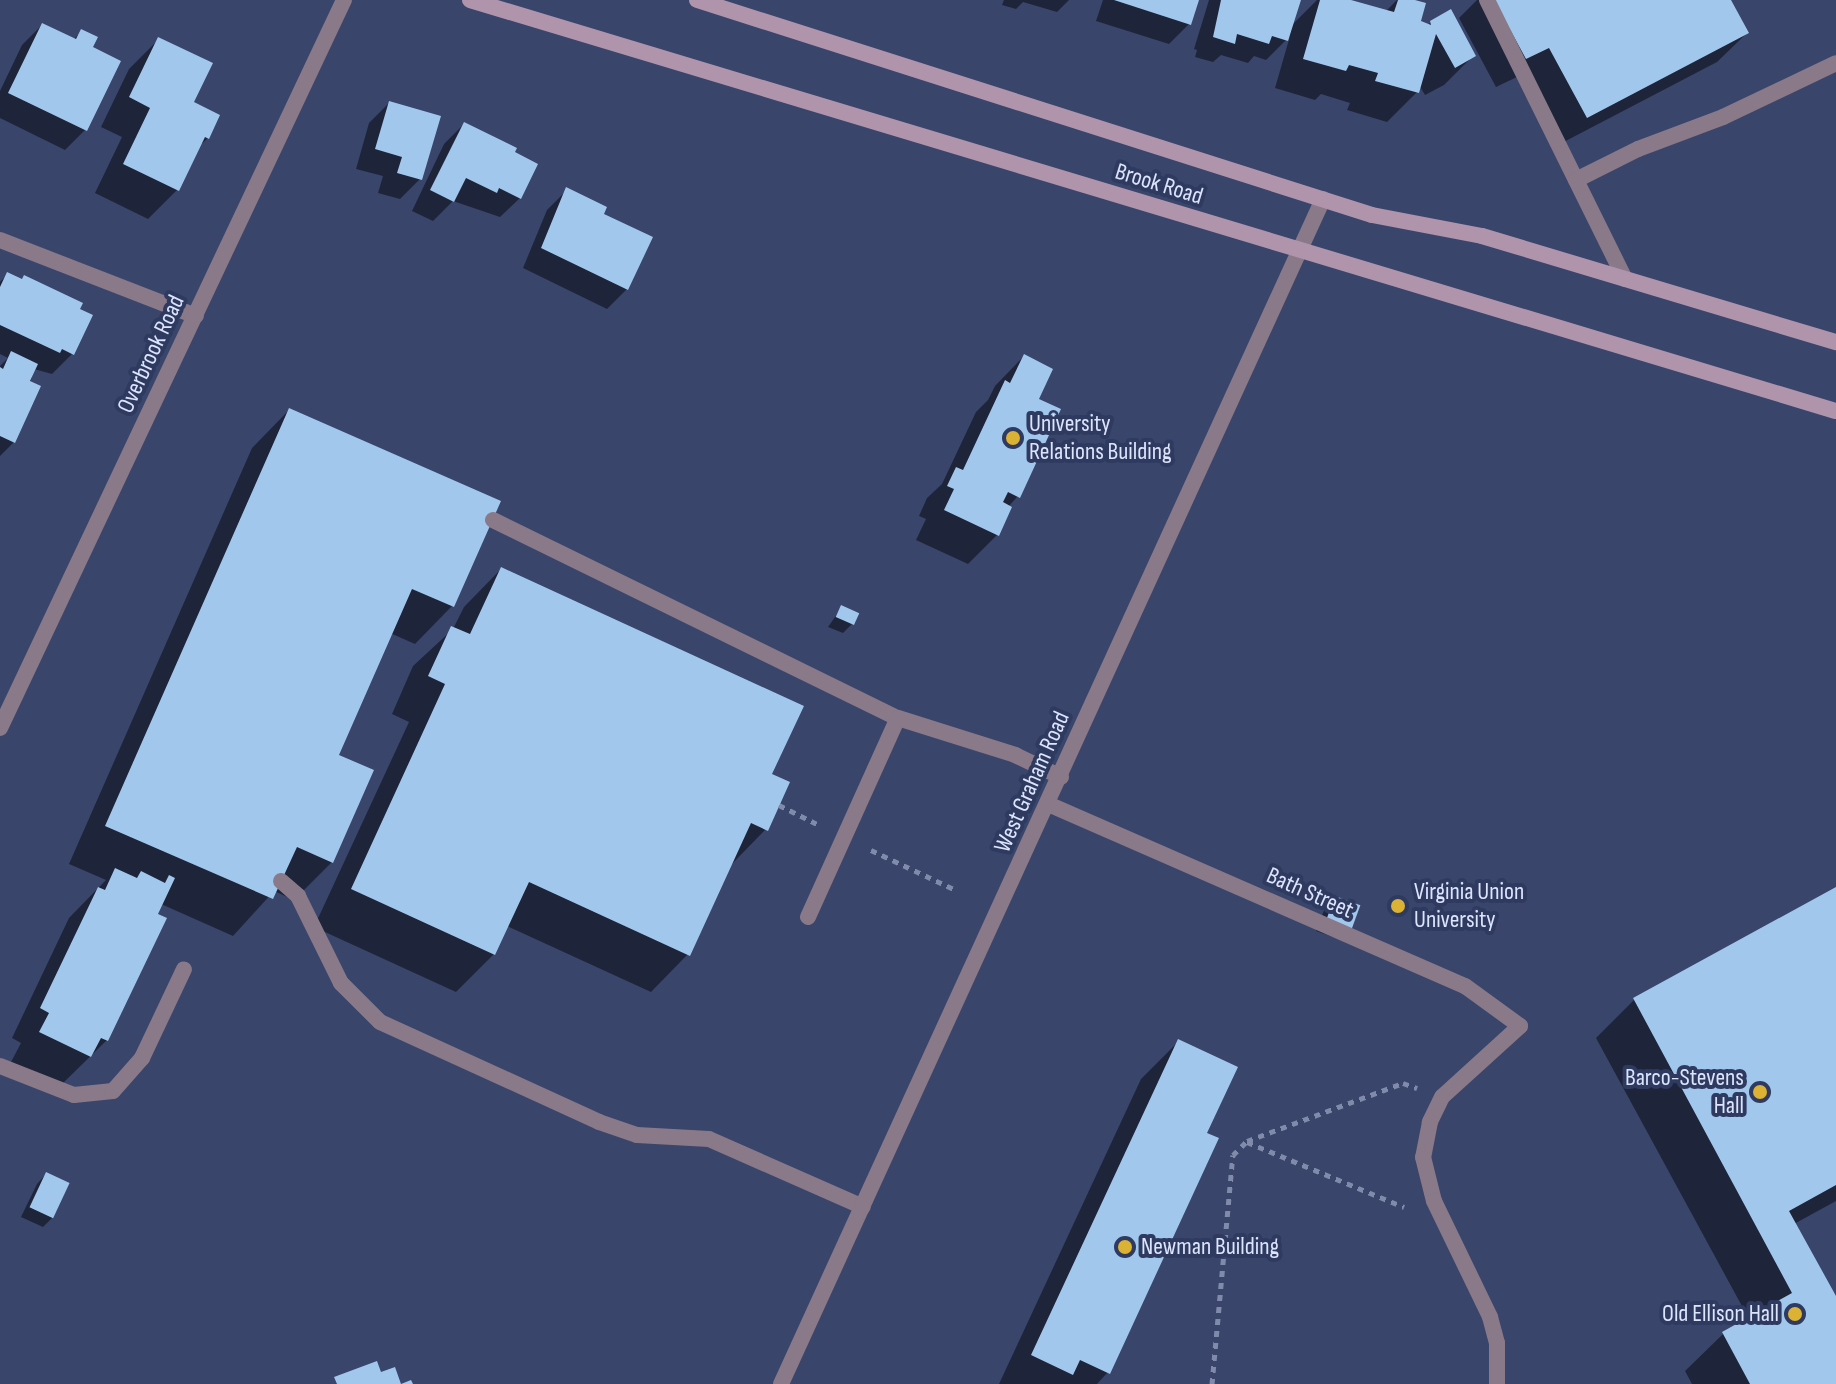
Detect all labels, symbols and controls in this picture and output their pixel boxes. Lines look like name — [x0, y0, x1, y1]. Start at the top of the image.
street label: Brook Road — [1112, 157, 1206, 211]
street label: Overbrook Road — [111, 290, 191, 418]
place label: University Relations Building — [1029, 410, 1172, 466]
marker: University Relations Building — [1004, 429, 1022, 447]
street label: West Graham Road — [988, 707, 1076, 857]
street label: Bath Street — [1262, 861, 1358, 925]
place label: Virginia Union University — [1414, 878, 1524, 934]
marker: Virginia Union University — [1389, 897, 1407, 915]
place label: Barco-Stevens Hall — [1625, 1064, 1744, 1120]
marker: Barco-Stevens Hall — [1751, 1083, 1769, 1101]
place label: Newman Building — [1141, 1233, 1279, 1261]
marker: Newman Building — [1116, 1238, 1134, 1256]
place label: Old Ellison Hall — [1662, 1300, 1779, 1328]
marker: Old Ellison Hall — [1786, 1305, 1804, 1323]

